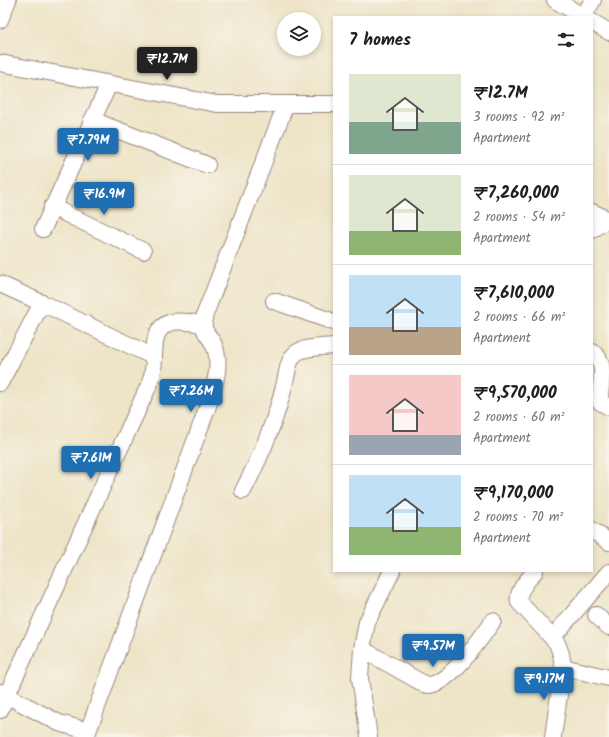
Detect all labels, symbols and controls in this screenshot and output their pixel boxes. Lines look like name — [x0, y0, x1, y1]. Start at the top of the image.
map controls — [277, 12, 321, 56]
button: layers — [277, 12, 321, 56]
text: 7 homes — [349, 27, 411, 54]
icon: filters — [555, 29, 577, 51]
pin: ₹12.7M — [134, 47, 200, 81]
text: ₹12.7M — [146, 49, 188, 70]
text: ₹12.7M — [473, 80, 528, 107]
icon: home — [381, 90, 429, 138]
text: 3 rooms · 92 m² — [473, 107, 565, 128]
pin: ₹7.79M — [55, 128, 121, 162]
text: Apartment — [473, 128, 531, 149]
text: ₹7.79M — [66, 130, 110, 151]
text: ₹7,260,000 — [473, 180, 559, 207]
pin: ₹16.9M — [71, 182, 137, 216]
text: ₹16.9M — [83, 184, 125, 205]
icon: home — [381, 191, 429, 239]
text: 2 rooms · 54 m² — [473, 207, 565, 228]
text: Apartment — [473, 228, 531, 249]
text: ₹7,610,000 — [473, 280, 554, 307]
icon: home — [381, 291, 429, 339]
text: 2 rooms · 66 m² — [473, 307, 565, 328]
text: Apartment — [473, 328, 531, 349]
pin: ₹7.26M — [158, 379, 224, 413]
text: ₹9,570,000 — [473, 380, 557, 407]
text: ₹7.26M — [169, 381, 213, 402]
icon: home — [381, 391, 429, 439]
text: 2 rooms · 60 m² — [473, 407, 565, 428]
text: Apartment — [473, 428, 531, 449]
pin: ₹7.61M — [58, 446, 124, 480]
text: ₹7.61M — [70, 448, 112, 469]
text: ₹9,170,000 — [473, 480, 553, 507]
icon: home — [381, 491, 429, 539]
text: 2 rooms · 70 m² — [473, 507, 563, 528]
text: Apartment — [473, 528, 531, 549]
pin: ₹9.57M — [400, 634, 466, 668]
text: ₹9.57M — [411, 636, 455, 657]
pin: ₹9.17M — [511, 667, 577, 701]
text: ₹9.17M — [524, 669, 564, 690]

